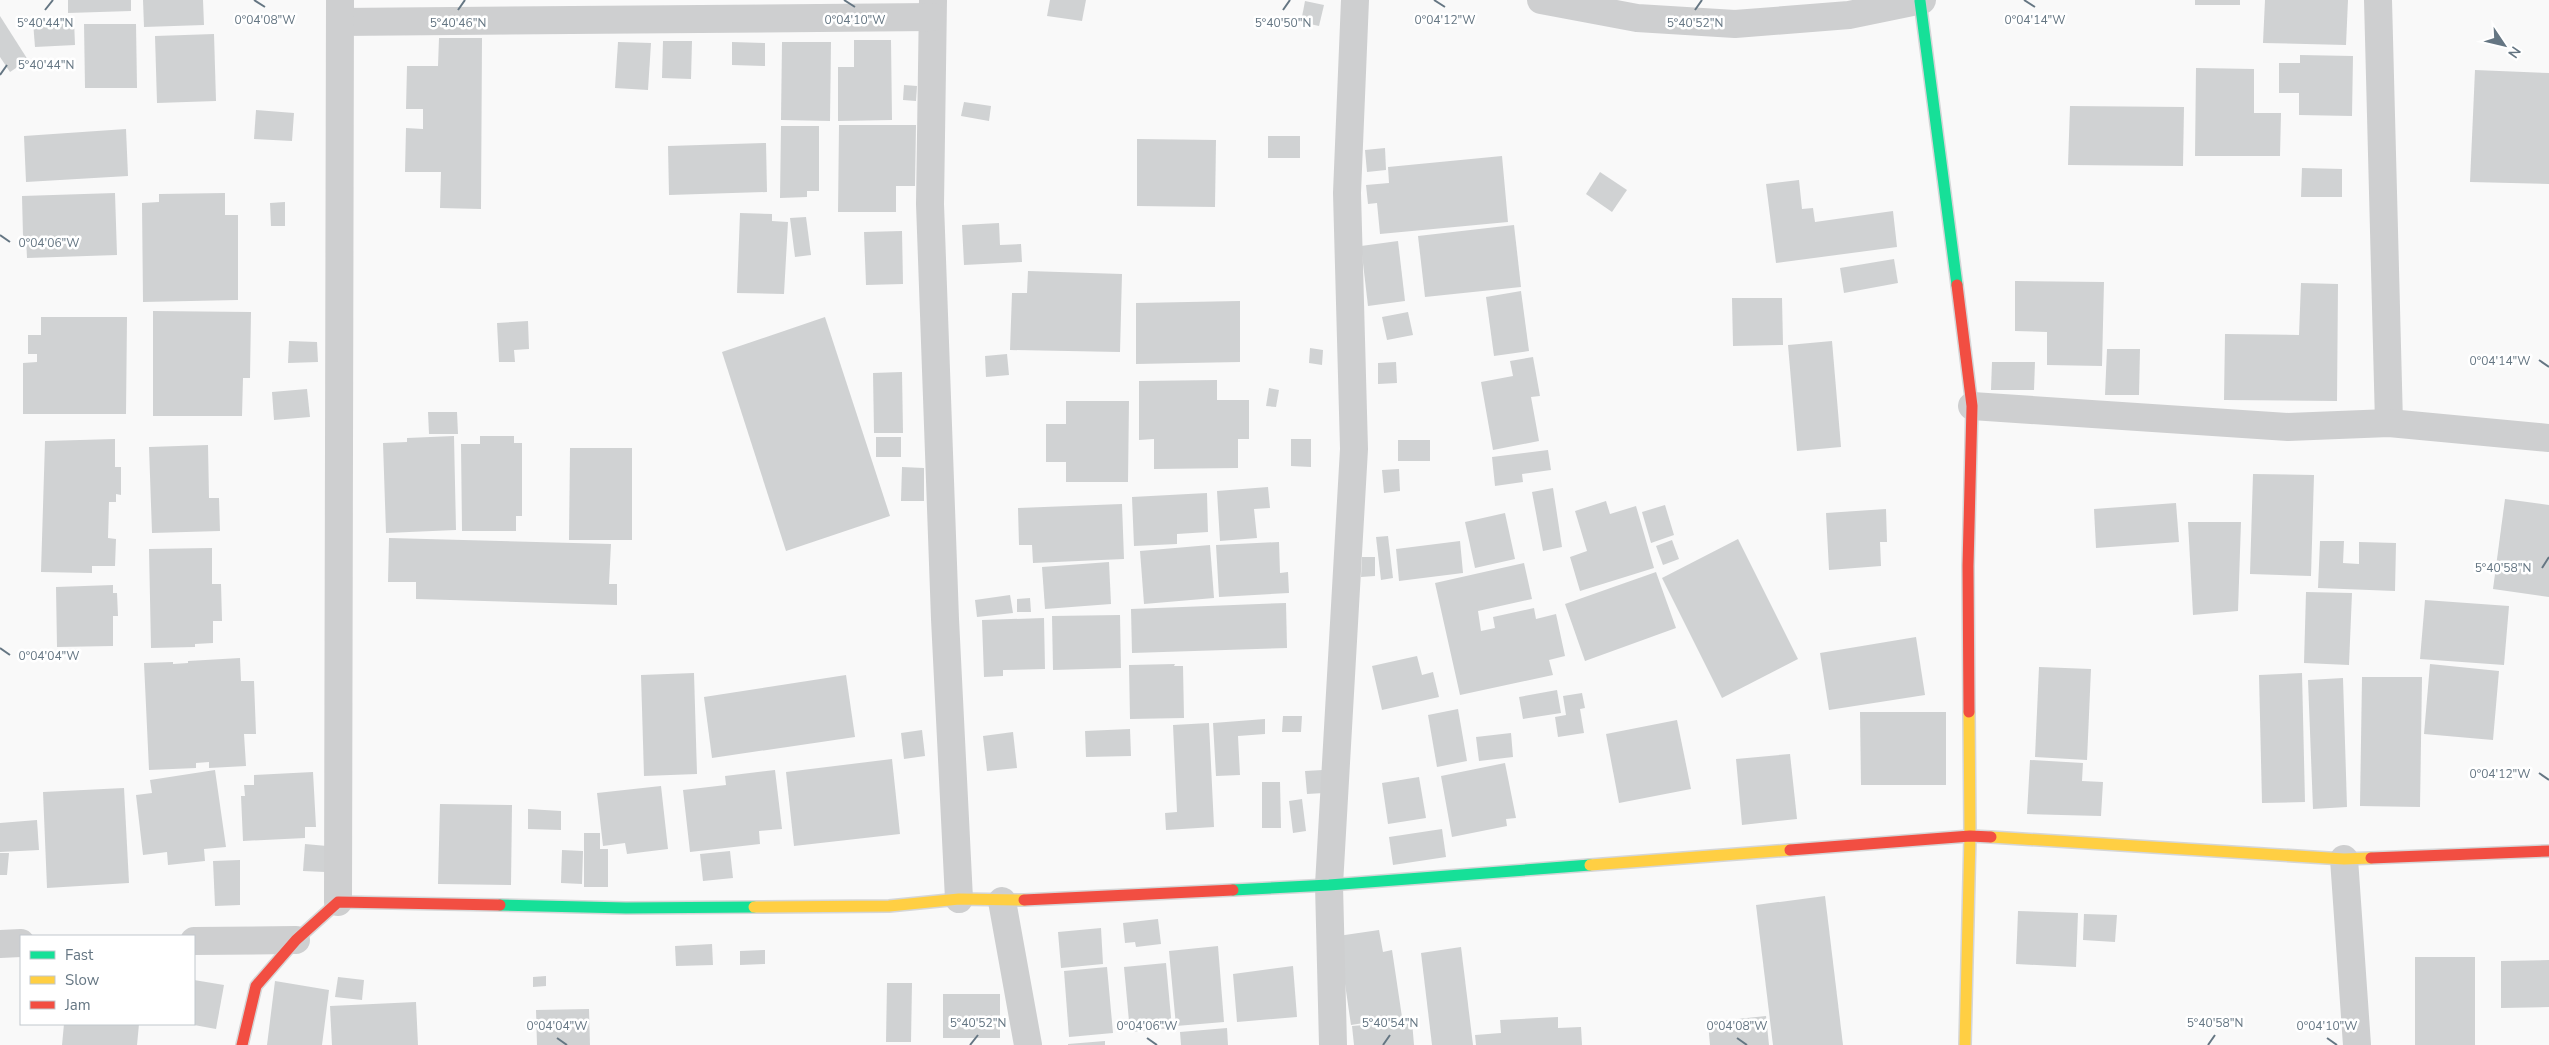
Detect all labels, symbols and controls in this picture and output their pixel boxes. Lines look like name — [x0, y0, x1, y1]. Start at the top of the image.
text: 0°04'08"W — [234, 12, 296, 28]
text: 0°04'10"W — [824, 12, 886, 28]
text: 0°04'12"W — [1414, 12, 1476, 28]
text: 0°04'14"W — [2004, 12, 2066, 28]
text: 5°40'44"N — [17, 15, 73, 31]
text: 5°40'46"N — [430, 15, 486, 31]
text: 5°40'50"N — [1255, 15, 1311, 31]
text: 5°40'52"N — [1667, 15, 1723, 31]
north arrow — [2479, 20, 2529, 70]
text: N — [2503, 42, 2525, 62]
text: 5°40'44"N — [18, 57, 74, 73]
text: 0°04'06"W — [18, 235, 80, 251]
text: 0°04'14"W — [2469, 353, 2531, 369]
text: 5°40'58"N — [2475, 560, 2531, 576]
text: 0°04'04"W — [18, 648, 80, 664]
text: 0°04'12"W — [2469, 766, 2531, 782]
legend — [20, 935, 195, 1025]
text: Fast — [65, 945, 94, 965]
text: Slow — [65, 970, 100, 990]
text: Jam — [64, 995, 91, 1015]
text: 5°40'52"N — [950, 1015, 1006, 1031]
text: 5°40'54"N — [1362, 1015, 1418, 1031]
text: 5°40'58"N — [2187, 1015, 2243, 1031]
text: 0°04'04"W — [526, 1018, 588, 1034]
text: 0°04'06"W — [1116, 1018, 1178, 1034]
text: 0°04'08"W — [1706, 1018, 1768, 1034]
text: 0°04'10"W — [2296, 1018, 2358, 1034]

